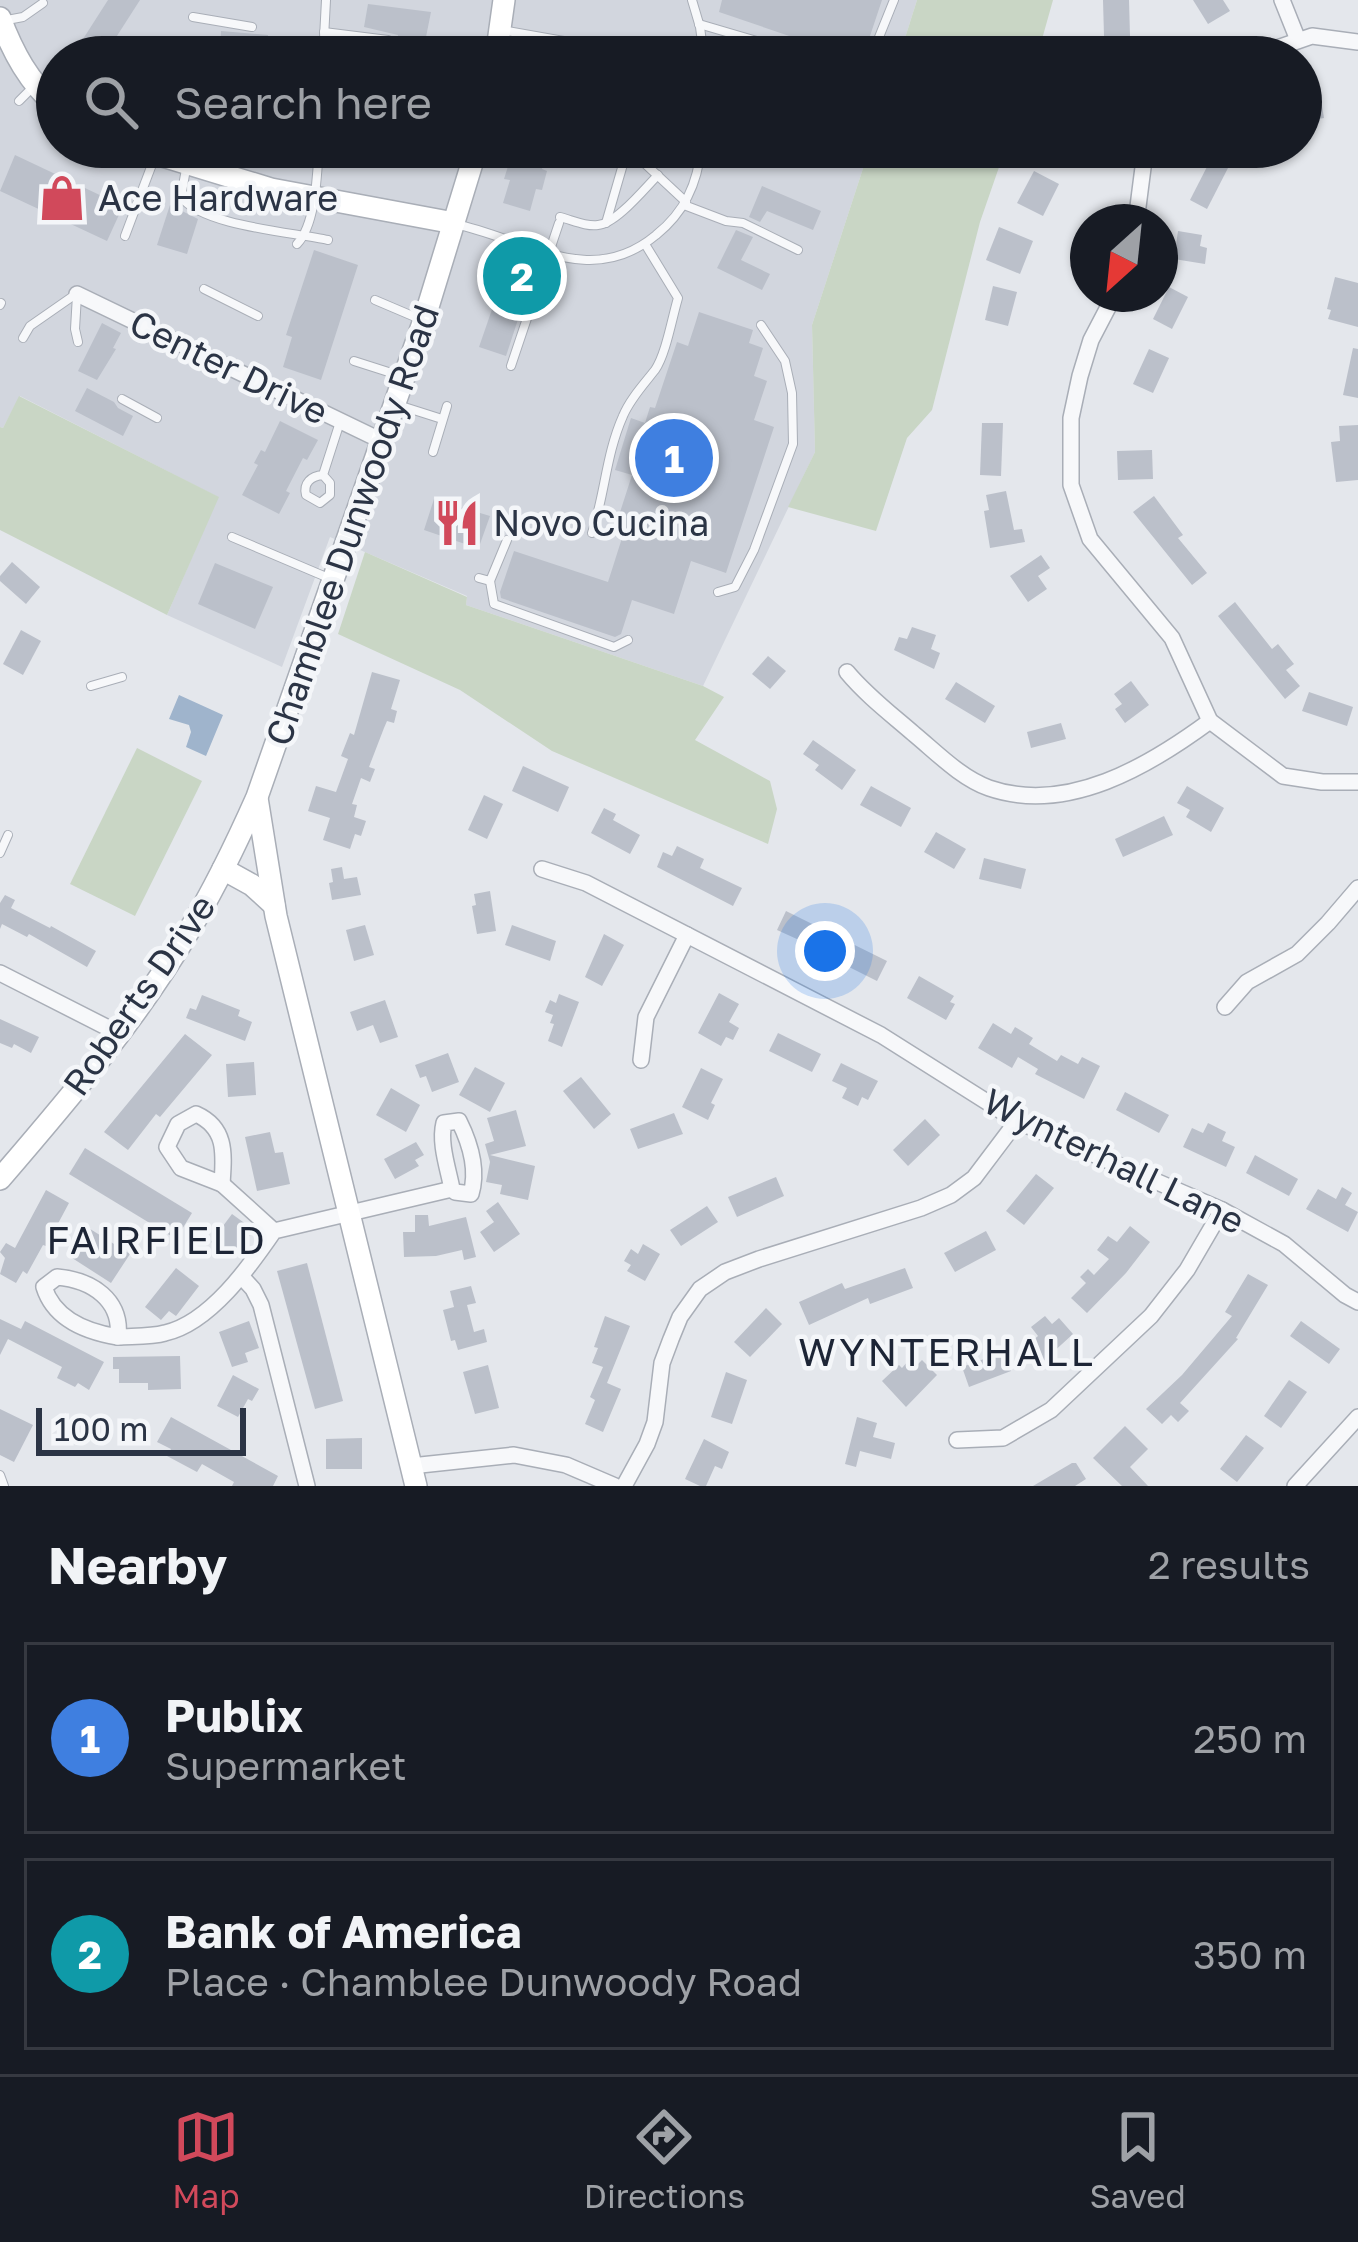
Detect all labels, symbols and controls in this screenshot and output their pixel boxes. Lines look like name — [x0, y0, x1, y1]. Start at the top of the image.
search box — [36, 36, 1322, 168]
icon: search — [78, 69, 144, 135]
text: Search here — [174, 75, 432, 129]
shop icon: Ace Hardware — [37, 173, 87, 223]
place label: Ace Hardware — [98, 176, 338, 219]
north arrow — [1070, 204, 1178, 312]
pin: 2 — [483, 231, 561, 321]
street label: Chamblee Dunwoody Road — [256, 299, 447, 751]
street label: Center Drive — [123, 300, 335, 433]
pin: 1 — [635, 413, 713, 503]
restaurant icon: Novo Cucina — [432, 498, 482, 548]
place label: Novo Cucina — [493, 501, 709, 544]
street label: Roberts Drive — [54, 886, 224, 1103]
your location — [795, 921, 855, 981]
street label: Wynterhall Lane — [977, 1079, 1252, 1242]
district label: FAIRFIELD — [46, 1216, 268, 1263]
district label: WYNTERHALL — [798, 1328, 1096, 1375]
scale bar — [36, 1402, 246, 1455]
text: 100 m — [54, 1409, 148, 1448]
text: Nearby — [48, 1534, 227, 1595]
text: 2 results — [1148, 1541, 1310, 1588]
text: Publix — [165, 1688, 303, 1742]
text: 1 — [80, 1715, 100, 1762]
text: 250 m — [1193, 1715, 1307, 1762]
text: Supermarket — [165, 1742, 407, 1789]
text: Bank of America — [165, 1904, 522, 1958]
text: 2 — [78, 1931, 102, 1978]
text: 350 m — [1193, 1931, 1307, 1978]
text: Place · Chamblee Dunwoody Road — [165, 1958, 802, 2005]
tab: Map — [172, 2104, 240, 2215]
tab: Directions — [584, 2104, 745, 2215]
tab: Saved — [1089, 2104, 1186, 2215]

